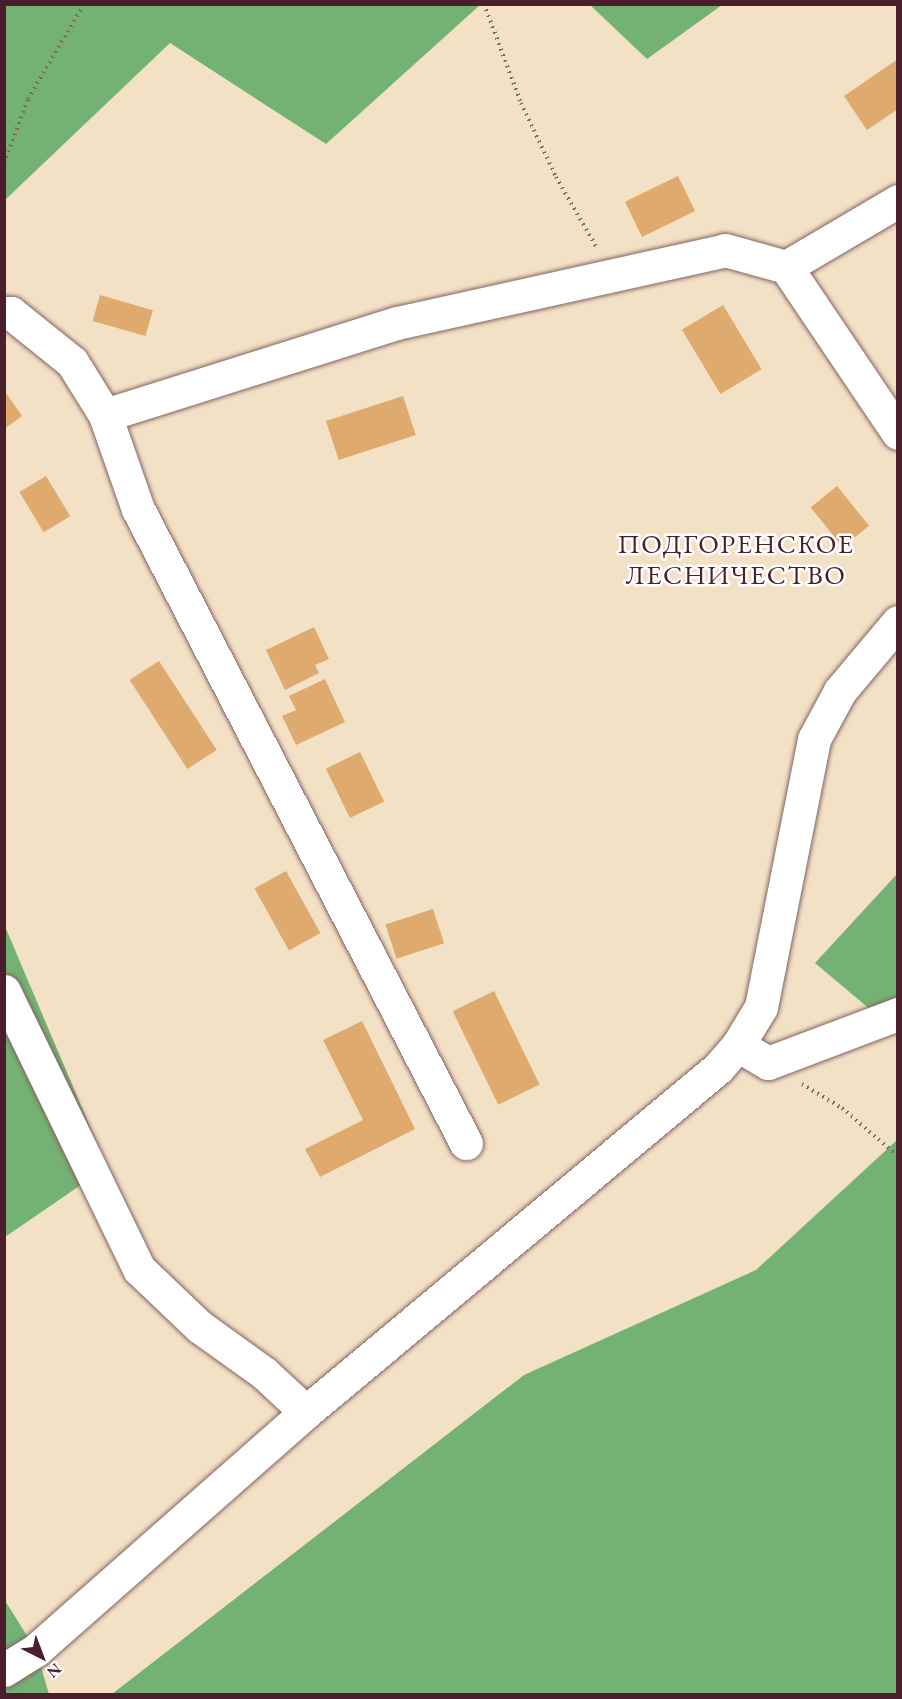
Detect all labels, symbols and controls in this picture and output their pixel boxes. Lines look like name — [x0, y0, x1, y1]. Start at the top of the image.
district label: ПОДГОРЕНСКОЕ ЛЕСНИЧЕСТВО — [618, 527, 854, 590]
north arrow — [12, 1627, 72, 1687]
text: N — [43, 1659, 66, 1683]

